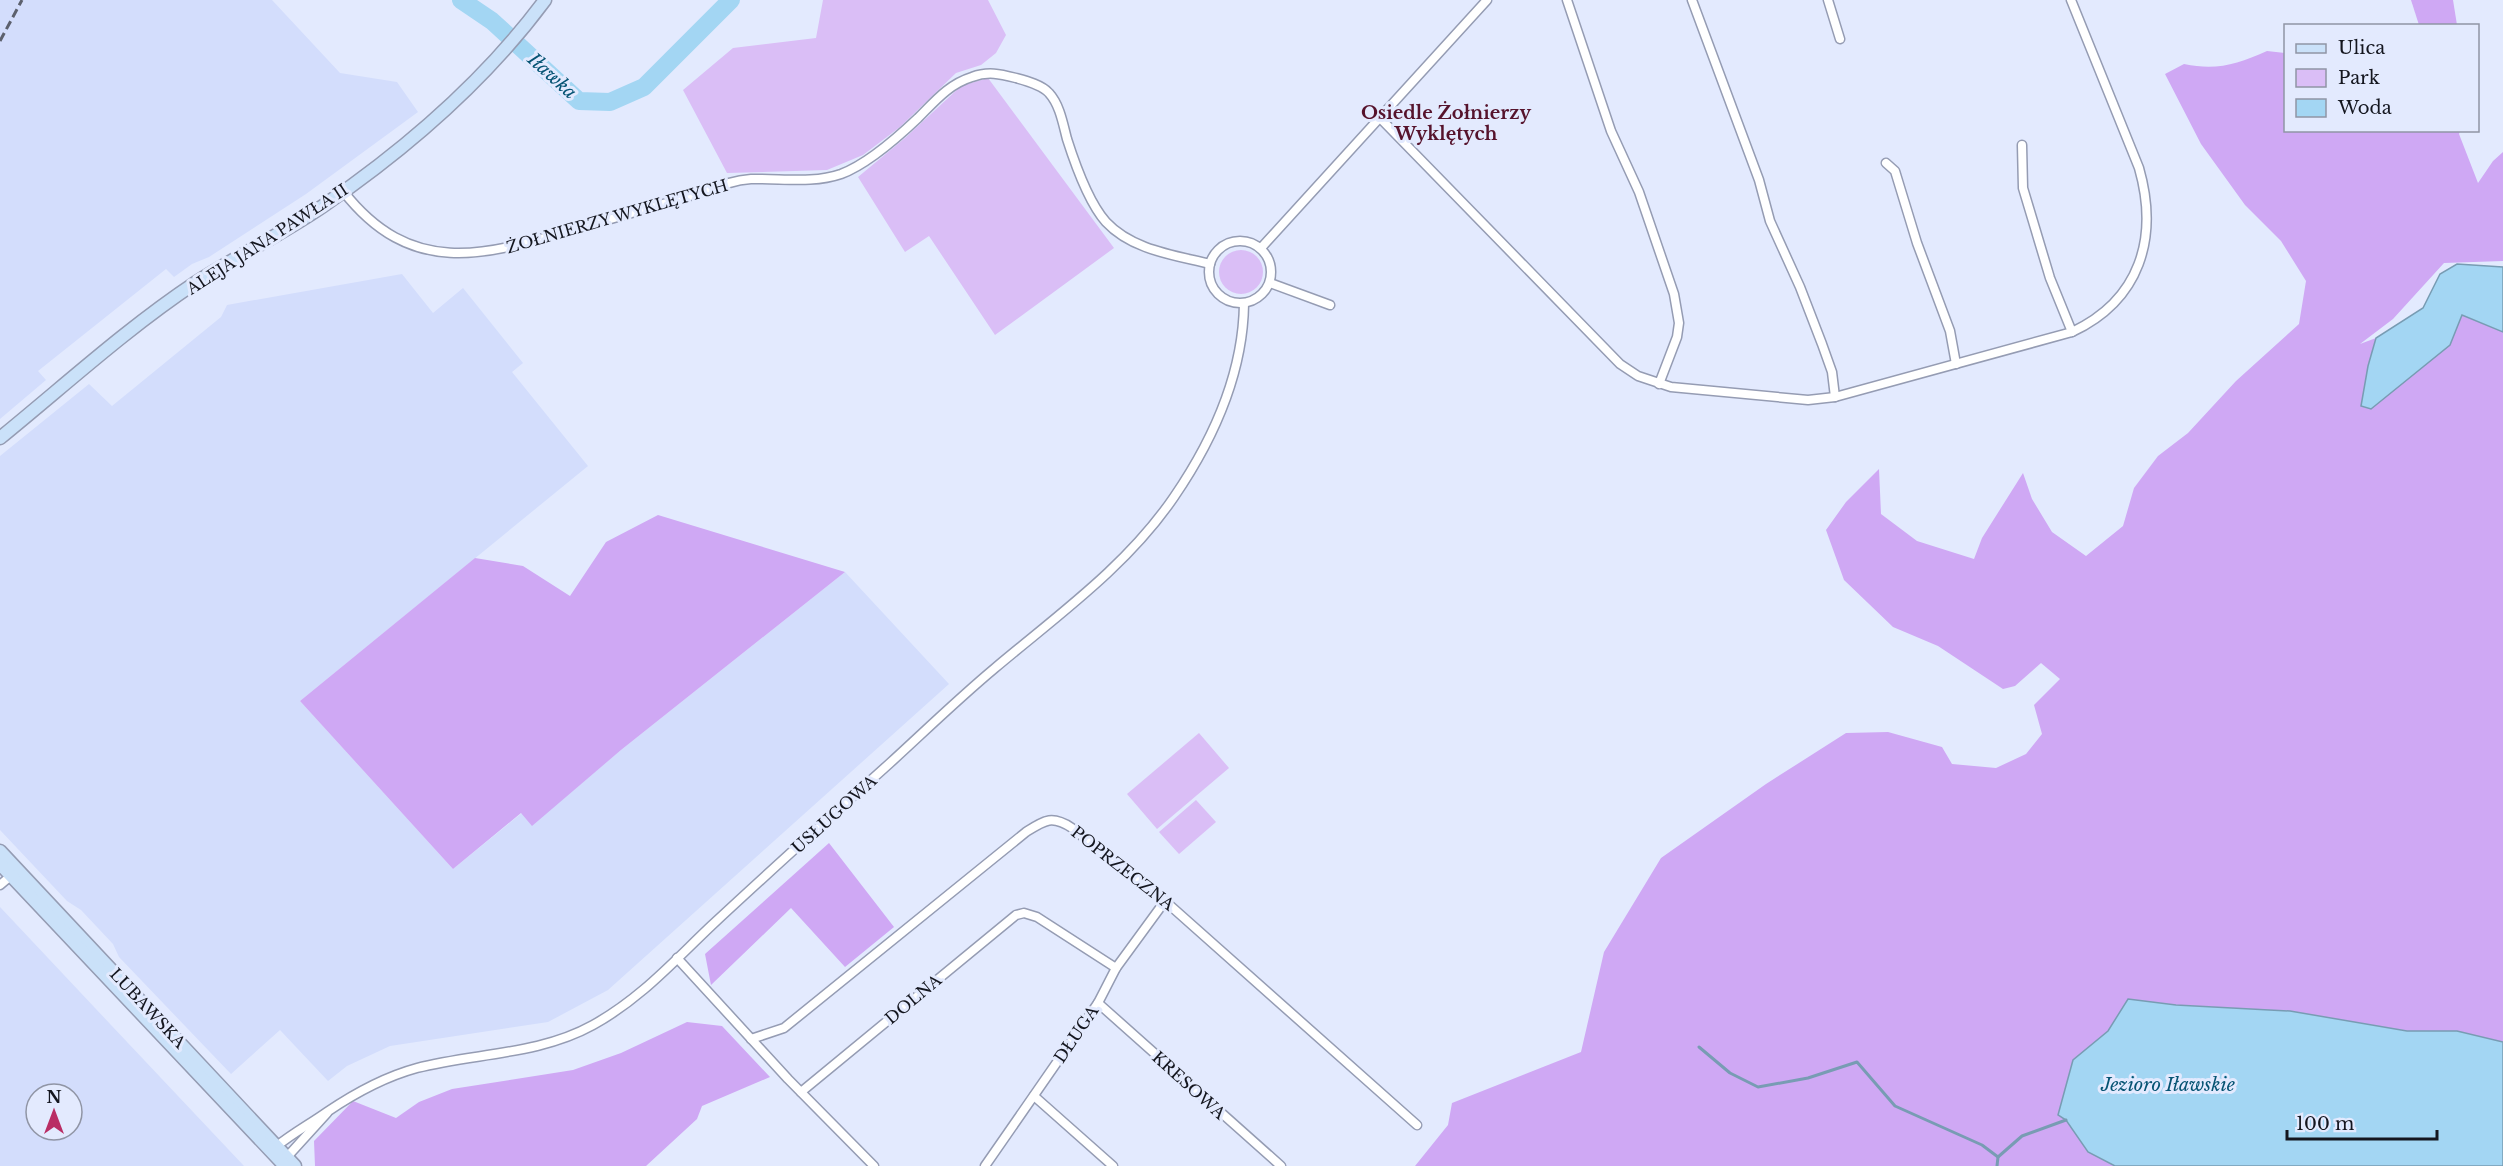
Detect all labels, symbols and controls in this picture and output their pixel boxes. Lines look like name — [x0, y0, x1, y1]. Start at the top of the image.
legend — [2284, 24, 2479, 132]
text: Ulica — [2338, 37, 2385, 59]
water label: Iławka — [522, 48, 581, 104]
text: Park — [2338, 67, 2380, 89]
text: Woda — [2337, 97, 2392, 119]
district label: Osiedle Żołnierzy Wyklętych — [1361, 101, 1531, 145]
street label: ŻOŁNIERZY WYKLĘTYCH — [504, 175, 730, 257]
street label: ALEJA JANA PAWŁA II — [182, 179, 351, 299]
street label: USŁUGOWA — [787, 770, 881, 857]
street label: POPRZECZNA — [1068, 822, 1179, 915]
street label: LUBAWSKA — [106, 964, 191, 1053]
street label: DOLNA — [881, 969, 946, 1028]
street label: DŁUGA — [1050, 1001, 1103, 1067]
street label: KRESOWA — [1148, 1047, 1230, 1124]
water label: Jezioro Iławskie — [2100, 1074, 2235, 1096]
north arrow — [24, 1082, 84, 1142]
text: N — [46, 1087, 62, 1107]
scale bar — [2287, 1103, 2437, 1141]
text: 100 m — [2296, 1113, 2354, 1135]

